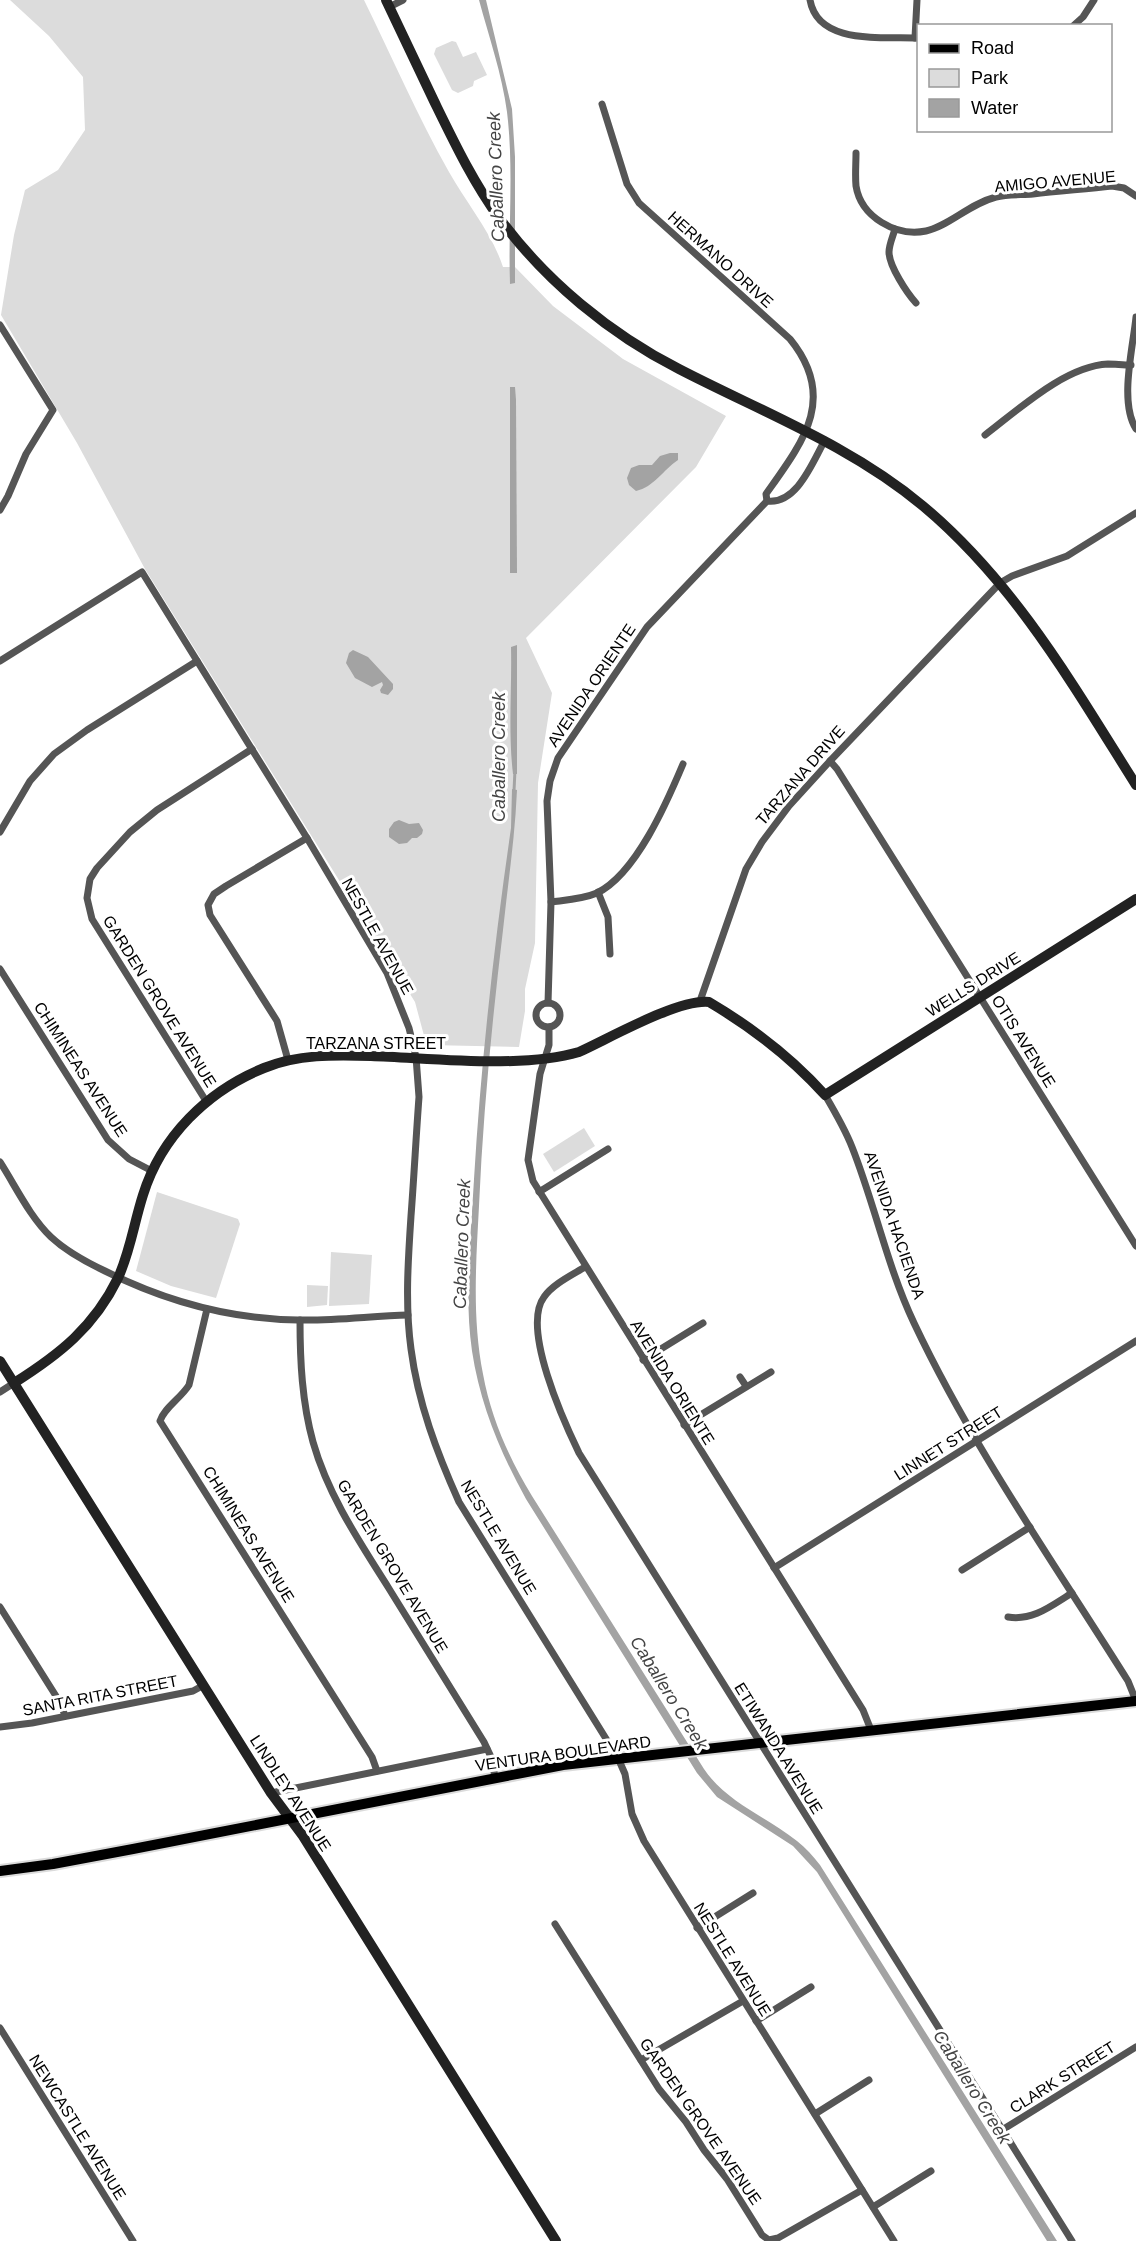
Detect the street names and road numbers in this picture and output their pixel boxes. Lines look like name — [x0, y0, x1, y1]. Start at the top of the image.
street label: AMIGO AVENUE — [994, 168, 1116, 195]
street label: HERMANO DRIVE — [665, 208, 777, 311]
street label: AVENIDA ORIENTE — [544, 621, 639, 750]
street label: TARZANA DRIVE — [753, 722, 848, 828]
street label: NESTLE AVENUE — [339, 875, 417, 997]
street label: GARDEN GROVE AVENUE — [100, 912, 219, 1090]
street label: WELLS DRIVE — [923, 949, 1023, 1020]
street label: OTIS AVENUE — [988, 992, 1059, 1091]
street label: CHIMINEAS AVENUE — [31, 999, 130, 1140]
street label: TARZANA STREET — [306, 1035, 446, 1052]
street label: AVENIDA HACIENDA — [861, 1149, 928, 1302]
street label: AVENIDA ORIENTE — [627, 1317, 718, 1448]
street label: LINNET STREET — [891, 1403, 1006, 1484]
street label: CHIMINEAS AVENUE — [200, 1463, 297, 1605]
street label: GARDEN GROVE AVENUE — [334, 1477, 451, 1656]
street label: NESTLE AVENUE — [458, 1477, 539, 1598]
street label: SANTA RITA STREET — [21, 1672, 179, 1719]
street label: ETIWANDA AVENUE — [731, 1680, 826, 1817]
street label: LINDLEY AVENUE — [247, 1732, 334, 1854]
street label: VENTURA BOULEVARD — [474, 1733, 652, 1774]
street label: NESTLE AVENUE — [691, 1899, 774, 2019]
street label: GARDEN GROVE AVENUE — [637, 2035, 765, 2208]
street label: CLARK STREET — [1006, 2038, 1118, 2117]
street label: NEWCASTLE AVENUE — [26, 2052, 129, 2203]

